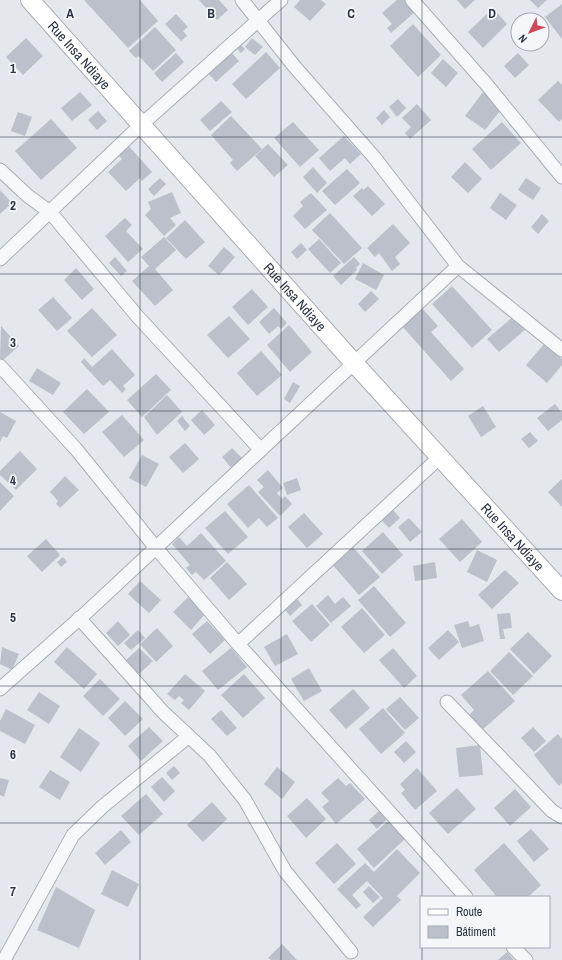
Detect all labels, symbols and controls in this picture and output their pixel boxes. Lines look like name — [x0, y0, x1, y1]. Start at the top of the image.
text: A — [66, 5, 74, 22]
text: B — [207, 5, 215, 22]
text: C — [347, 5, 355, 22]
text: D — [488, 5, 496, 22]
north arrow — [510, 12, 550, 52]
street label: Rue Insa Ndiaye — [44, 17, 115, 93]
text: N — [515, 32, 530, 46]
text: 1 — [10, 60, 16, 77]
text: 2 — [10, 197, 16, 214]
street label: Rue Insa Ndiaye — [260, 259, 330, 335]
text: 3 — [10, 334, 16, 351]
text: 4 — [10, 472, 16, 489]
street label: Rue Insa Ndiaye — [477, 499, 548, 575]
text: 5 — [10, 609, 16, 626]
text: 6 — [10, 746, 16, 763]
text: 7 — [10, 883, 16, 900]
legend — [420, 896, 550, 948]
text: Route — [456, 904, 482, 920]
text: Bâtiment — [456, 924, 496, 940]

